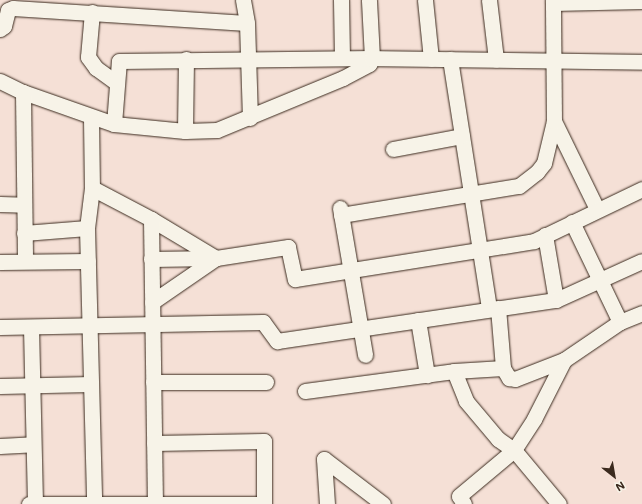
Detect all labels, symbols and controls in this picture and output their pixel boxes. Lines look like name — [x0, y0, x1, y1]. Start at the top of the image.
north arrow — [594, 456, 634, 496]
text: N — [613, 478, 628, 495]

